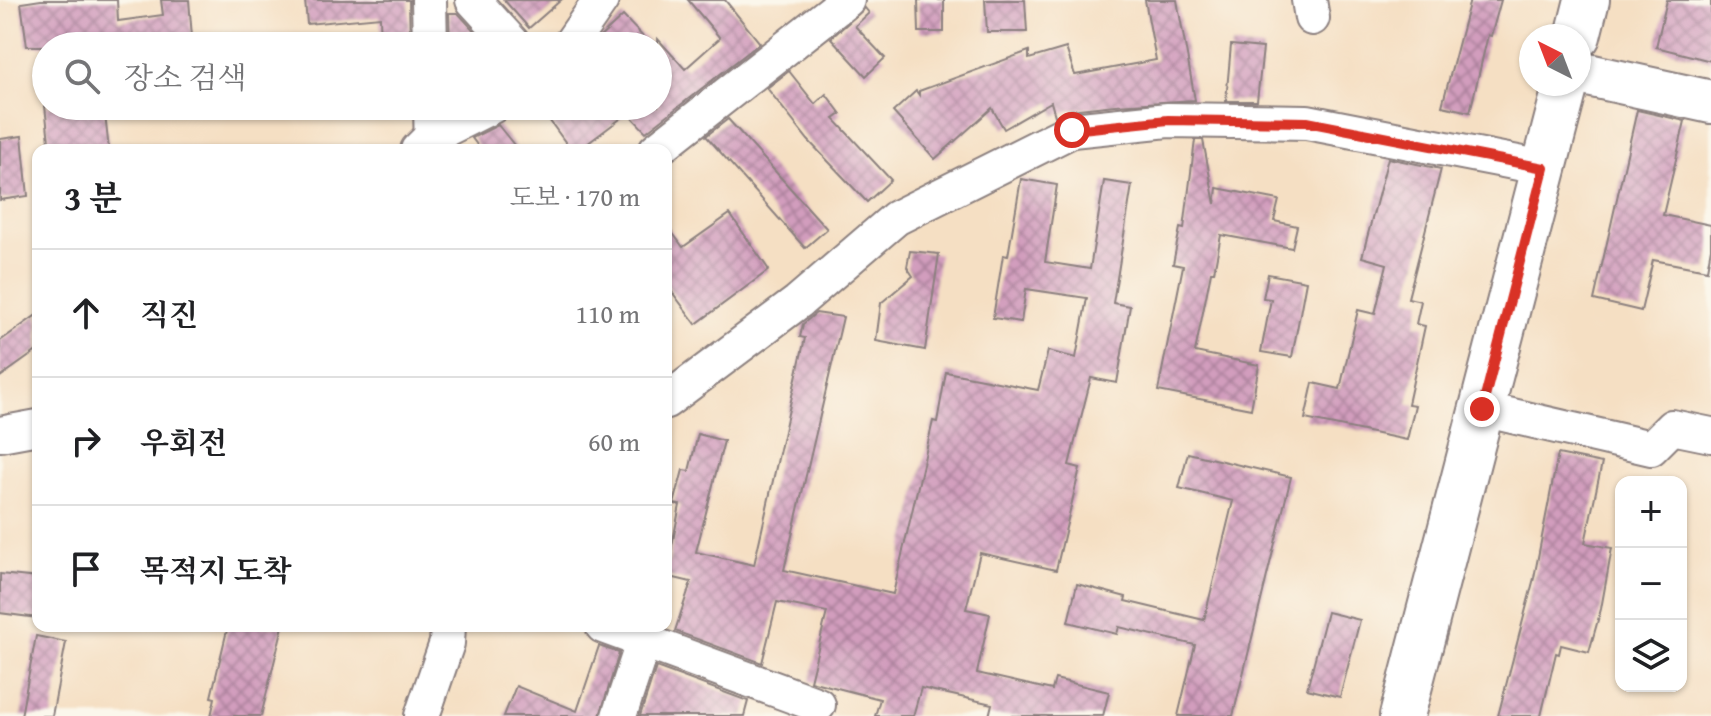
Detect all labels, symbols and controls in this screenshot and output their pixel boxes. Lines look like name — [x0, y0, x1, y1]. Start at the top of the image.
north arrow — [1519, 24, 1591, 96]
search box — [32, 32, 672, 120]
icon: search — [60, 54, 104, 98]
text: 장소 검색 — [124, 55, 247, 99]
route start — [1054, 112, 1090, 148]
text: 3 분 — [64, 173, 122, 222]
text: 도보 · 170 m — [509, 177, 640, 216]
icon: ahead — [64, 291, 108, 335]
text: 직진 — [140, 292, 198, 336]
text: 110 m — [575, 294, 640, 333]
route end — [1464, 391, 1500, 427]
icon: right — [64, 419, 108, 463]
text: 우회전 — [140, 420, 227, 464]
text: 60 m — [588, 422, 640, 461]
map controls — [1615, 476, 1687, 692]
button: + — [1615, 476, 1687, 548]
icon: arrive — [64, 547, 108, 591]
text: 목적지 도착 — [140, 548, 292, 592]
button: − — [1615, 548, 1687, 620]
button: layers — [1615, 620, 1687, 692]

